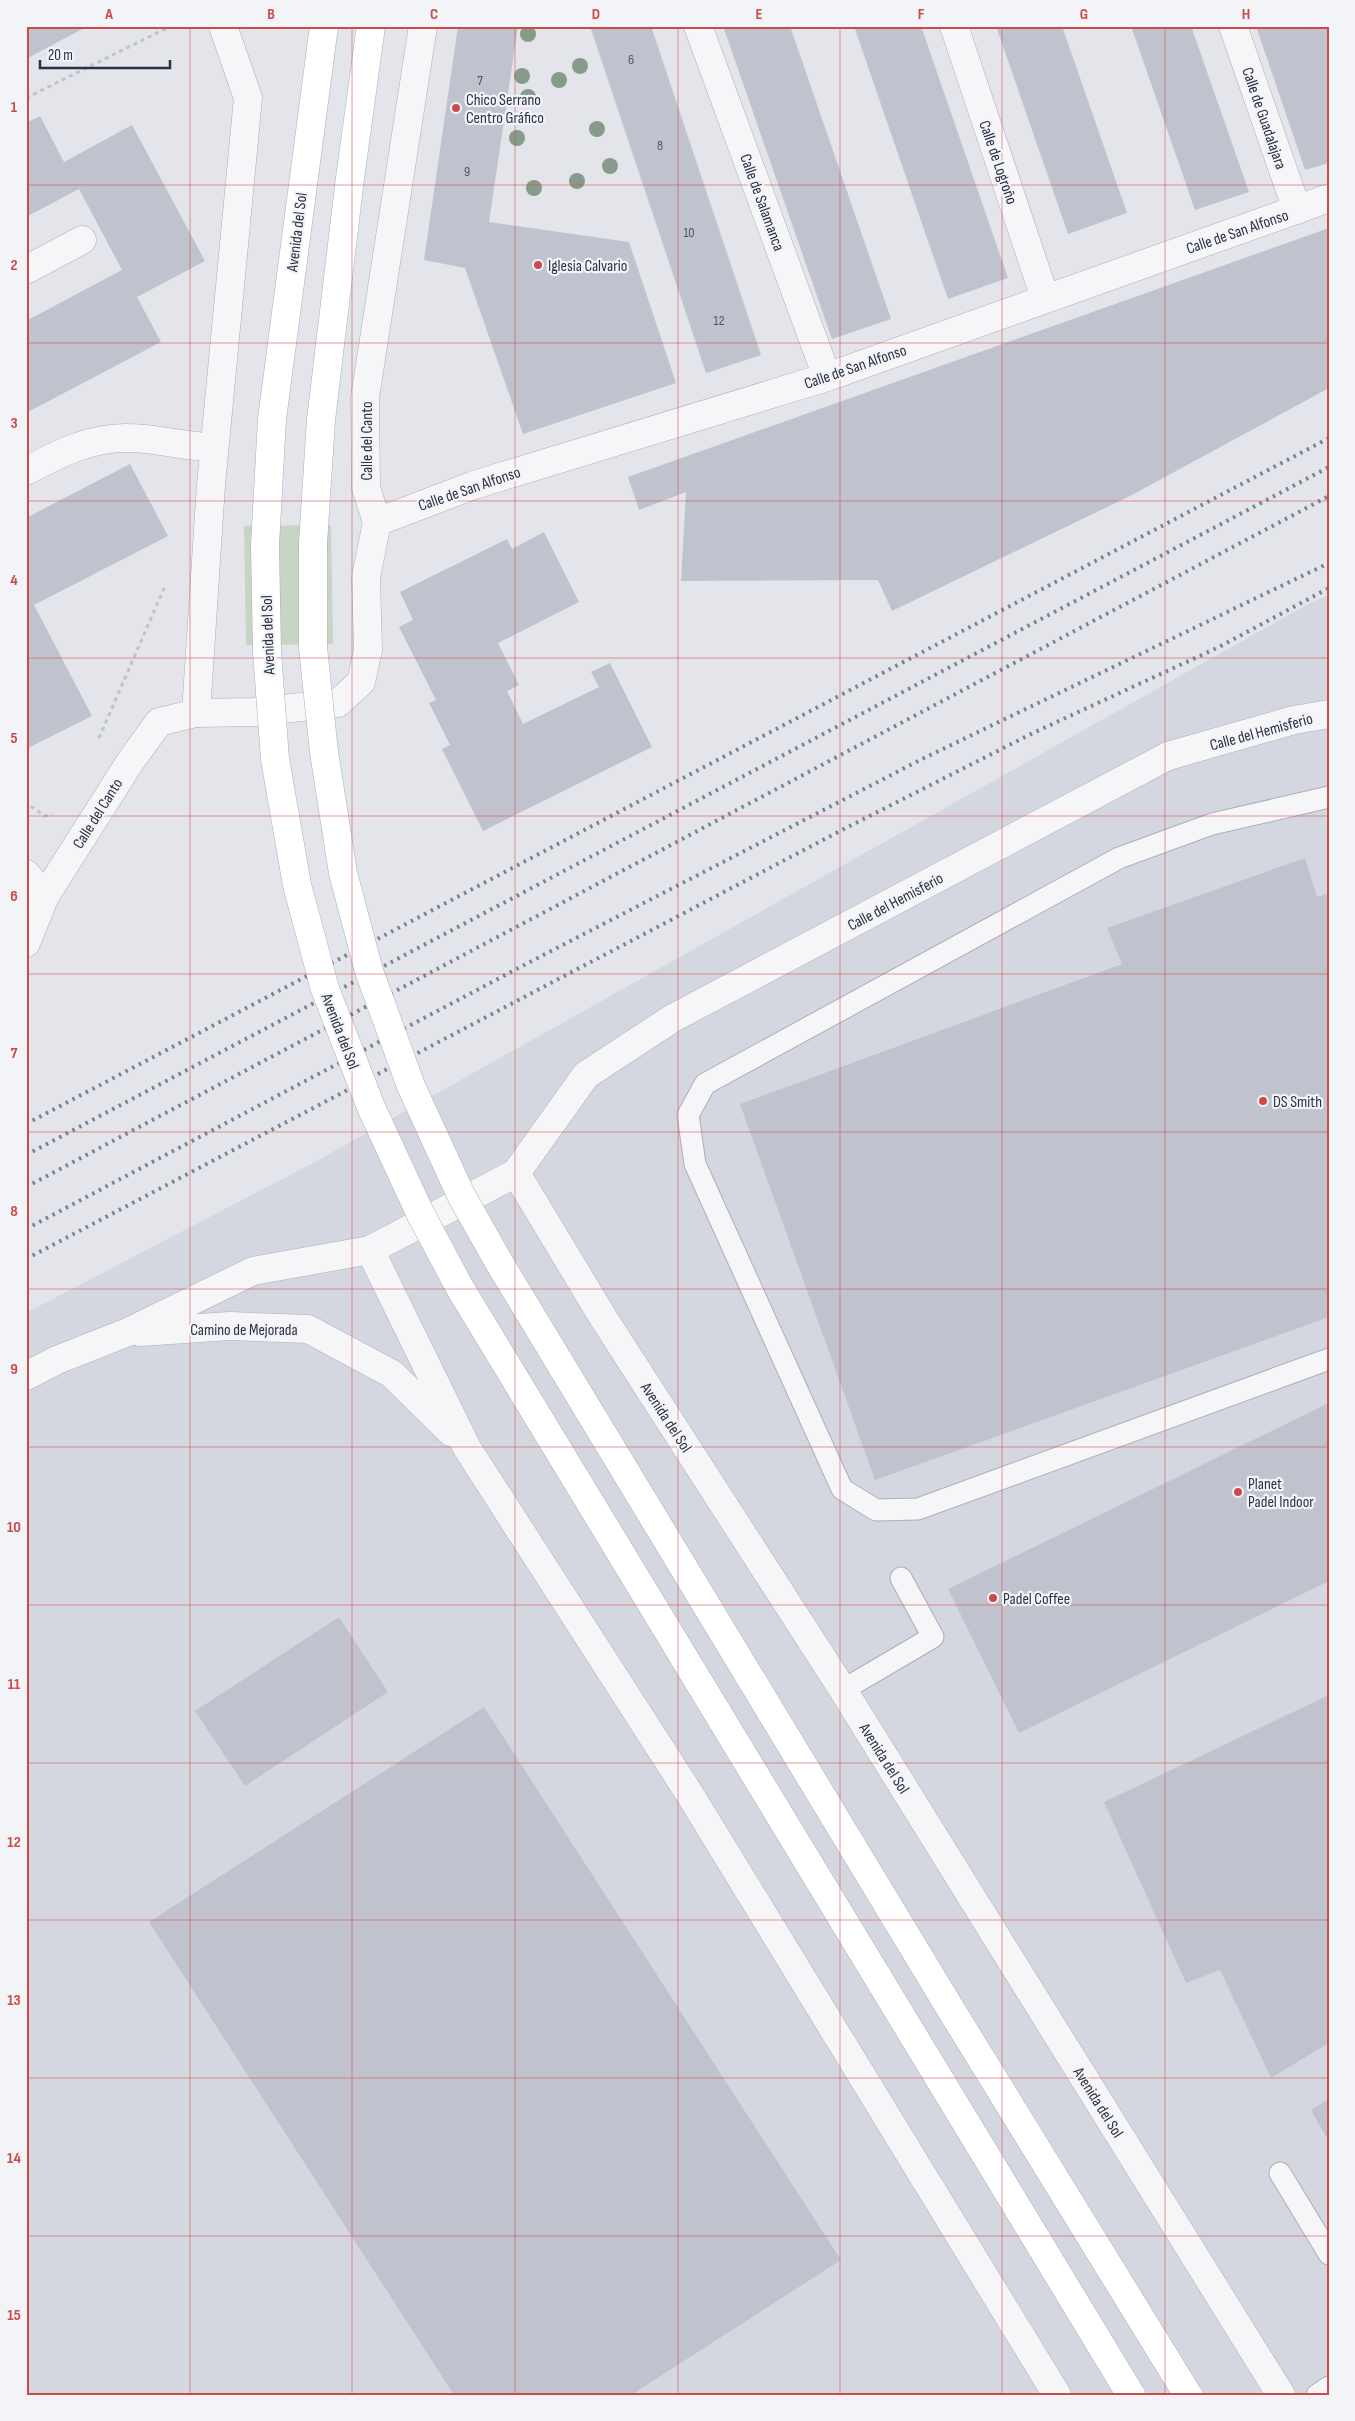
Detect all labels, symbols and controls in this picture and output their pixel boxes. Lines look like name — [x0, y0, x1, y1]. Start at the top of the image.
text: A — [104, 5, 113, 24]
text: B — [267, 5, 275, 24]
text: C — [430, 5, 438, 24]
text: D — [592, 5, 600, 24]
text: E — [756, 5, 763, 24]
text: F — [918, 5, 925, 24]
text: G — [1080, 5, 1088, 24]
text: H — [1242, 5, 1250, 24]
scale bar — [40, 38, 170, 70]
text: 20 m — [48, 46, 73, 65]
house number: 6 — [628, 51, 634, 68]
street label: Calle de Guadalajara — [1237, 65, 1290, 172]
house number: 7 — [477, 72, 483, 89]
place label: Chico Serrano Centro Gráfico — [466, 91, 544, 128]
text: 1 — [11, 98, 18, 117]
marker: Chico Serrano Centro Gráfico — [450, 102, 462, 114]
street label: Calle de Logroño — [974, 118, 1021, 207]
house number: 8 — [657, 137, 663, 154]
street label: Calle de Salamanca — [735, 151, 788, 254]
house number: 9 — [464, 163, 470, 180]
street label: Avenida del Sol — [283, 192, 312, 274]
street label: Calle de San Alfonso — [1184, 206, 1291, 259]
house number: 10 — [683, 224, 695, 241]
text: 2 — [10, 256, 18, 275]
place label: Iglesia Calvario — [548, 257, 627, 276]
marker: Iglesia Calvario — [532, 259, 544, 271]
house number: 12 — [714, 312, 725, 329]
street label: Calle de San Alfonso — [802, 341, 909, 394]
street label: Calle del Canto — [358, 401, 377, 481]
text: 3 — [10, 414, 18, 433]
street label: Calle de San Alfonso — [416, 463, 523, 516]
text: 4 — [10, 571, 18, 590]
street label: Avenida del Sol — [258, 595, 279, 676]
street label: Calle del Hemisferio — [1208, 710, 1315, 755]
text: 5 — [10, 729, 18, 748]
street label: Calle del Canto — [69, 775, 127, 852]
street label: Calle del Hemisferio — [845, 869, 947, 936]
text: 6 — [10, 887, 18, 906]
street label: Avenida del Sol — [316, 990, 363, 1072]
text: 7 — [11, 1044, 18, 1063]
place label: DS Smith — [1273, 1093, 1322, 1112]
marker: DS Smith — [1257, 1095, 1269, 1107]
text: 8 — [10, 1202, 18, 1221]
street label: Camino de Mejorada — [190, 1321, 298, 1340]
text: 9 — [10, 1360, 18, 1379]
street label: Avenida del Sol — [636, 1378, 695, 1456]
place label: Planet Padel Indoor — [1248, 1475, 1314, 1512]
marker: Planet Padel Indoor — [1232, 1486, 1244, 1498]
text: 10 — [7, 1518, 21, 1537]
place label: Padel Coffee — [1003, 1590, 1070, 1609]
marker: Padel Coffee — [987, 1592, 999, 1604]
text: 11 — [8, 1675, 21, 1694]
street label: Avenida del Sol — [854, 1719, 913, 1798]
text: 12 — [7, 1833, 21, 1852]
text: 13 — [7, 1991, 21, 2010]
street label: Avenida del Sol — [1068, 2063, 1127, 2142]
text: 14 — [7, 2149, 21, 2168]
text: 15 — [7, 2306, 21, 2325]

